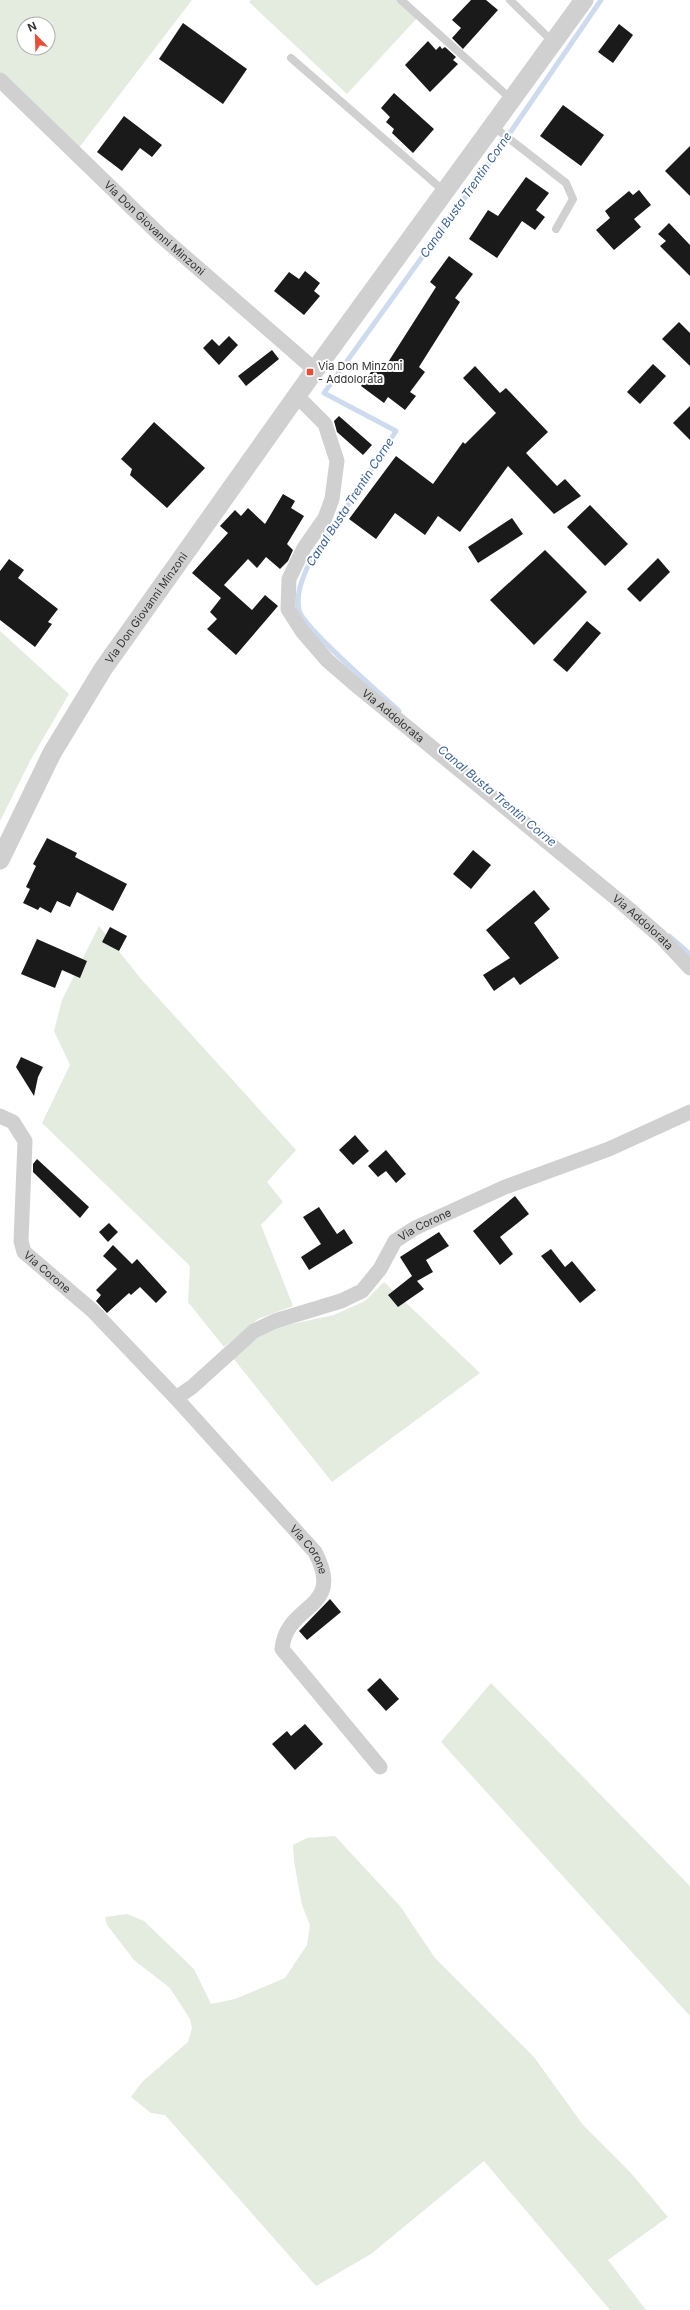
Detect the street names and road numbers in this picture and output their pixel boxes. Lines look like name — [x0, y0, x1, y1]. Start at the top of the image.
street label: Via Don Giovanni Minzoni — [101, 178, 208, 278]
street label: Via Don Giovanni Minzoni — [102, 550, 190, 666]
street label: Via Addolorata — [359, 686, 427, 745]
street label: Via Addolorata — [610, 891, 676, 953]
street label: Via Corone — [396, 1205, 453, 1244]
street label: Via Corone — [21, 1248, 74, 1296]
street label: Via Corone — [287, 1522, 330, 1576]

